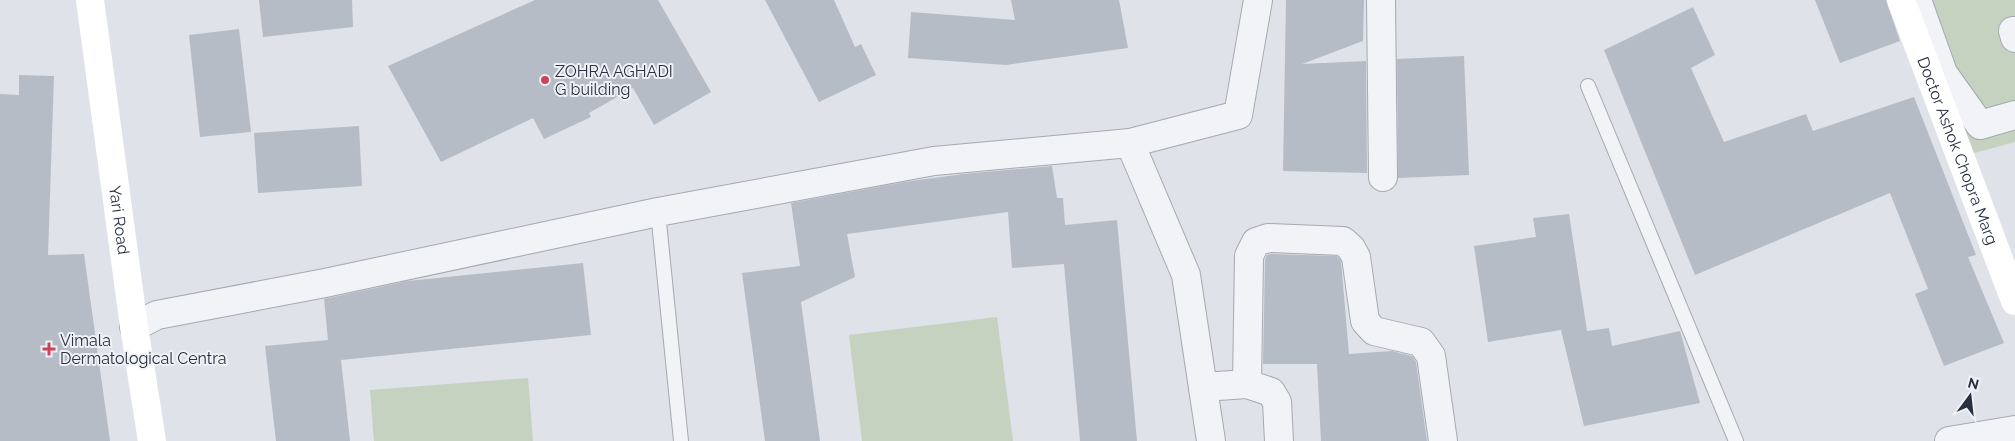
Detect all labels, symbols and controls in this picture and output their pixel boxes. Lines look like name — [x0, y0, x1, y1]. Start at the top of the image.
street label: Doctor Ashok Chopra Marg — [1913, 54, 2002, 247]
place label: ZOHRA AGHADI G building — [555, 62, 673, 99]
marker: ZOHRA AGHADI G building — [539, 74, 551, 86]
street label: Yari Road — [105, 184, 133, 256]
place label: Vimala Dermatological Centra — [60, 331, 227, 368]
marker: Vimala Dermatological Centra — [42, 342, 56, 356]
north arrow — [1945, 371, 1995, 421]
text: N — [1966, 374, 1981, 393]

